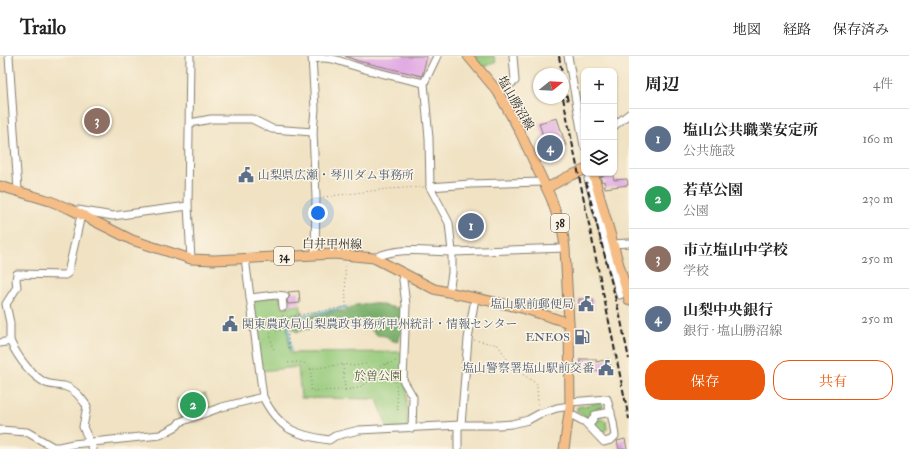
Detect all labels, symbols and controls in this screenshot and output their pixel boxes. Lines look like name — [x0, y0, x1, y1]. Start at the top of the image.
text: Trailo — [20, 16, 66, 40]
text: 地図 — [733, 21, 761, 38]
text: 経路 — [783, 21, 811, 38]
text: 保存済み — [833, 21, 889, 38]
north arrow — [533, 68, 569, 104]
map controls — [581, 68, 617, 176]
button: + — [581, 68, 617, 104]
street label: 塩山勝沼線 — [494, 74, 537, 133]
text: 周辺 — [645, 74, 679, 95]
text: 4件 — [873, 76, 893, 92]
button: − — [581, 104, 617, 140]
pin: 3 — [84, 106, 110, 136]
text: 塩山公共職業安定所 — [683, 121, 818, 140]
text: 1 — [656, 131, 660, 147]
text: 160 m — [862, 131, 893, 147]
pin: 4 — [537, 133, 563, 163]
button: layers — [581, 140, 617, 176]
text: 公共施設 — [683, 143, 735, 159]
public building icon: 山梨県広瀬・琴川ダム事務所 — [237, 166, 255, 184]
place label: 山梨県広瀬・琴川ダム事務所 — [258, 168, 414, 183]
text: 若草公園 — [683, 181, 743, 200]
text: 2 — [655, 191, 661, 207]
text: 230 m — [862, 191, 893, 207]
your location — [308, 203, 328, 223]
text: 公園 — [683, 203, 709, 219]
pin: 1 — [458, 211, 484, 241]
road number: 38 — [551, 214, 569, 232]
street label: 白井甲州線 — [302, 236, 362, 253]
text: 市立塩山中学校 — [683, 241, 788, 260]
road number: 34 — [274, 247, 294, 265]
text: 3 — [656, 251, 661, 267]
text: 250 m — [861, 251, 893, 267]
text: 学校 — [683, 263, 709, 279]
public building icon: 塩山駅前郵便局 — [577, 295, 595, 313]
place label: 塩山駅前郵便局 — [490, 297, 574, 312]
text: 山梨中央銀行 — [683, 301, 773, 320]
text: 4 — [654, 311, 662, 327]
text: 250 m — [861, 311, 893, 327]
public building icon: 関東農政局山梨農政事務所甲州統計・情報センター — [221, 315, 239, 333]
place label: 関東農政局山梨農政事務所甲州統計・情報センター — [242, 317, 518, 332]
text: 銀行 · 塩山勝沼線 — [683, 323, 782, 339]
fuel station icon: ENEOS — [573, 328, 591, 346]
place label: ENEOS — [526, 330, 570, 345]
public building icon: 塩山警察署塩山駅前交番 — [597, 359, 615, 377]
button: 保存 — [645, 360, 765, 400]
button: 共有 — [773, 360, 893, 400]
place label: 塩山警察署塩山駅前交番 — [462, 361, 594, 376]
park label: 於曽公園 — [354, 369, 402, 384]
pin: 2 — [180, 390, 206, 420]

